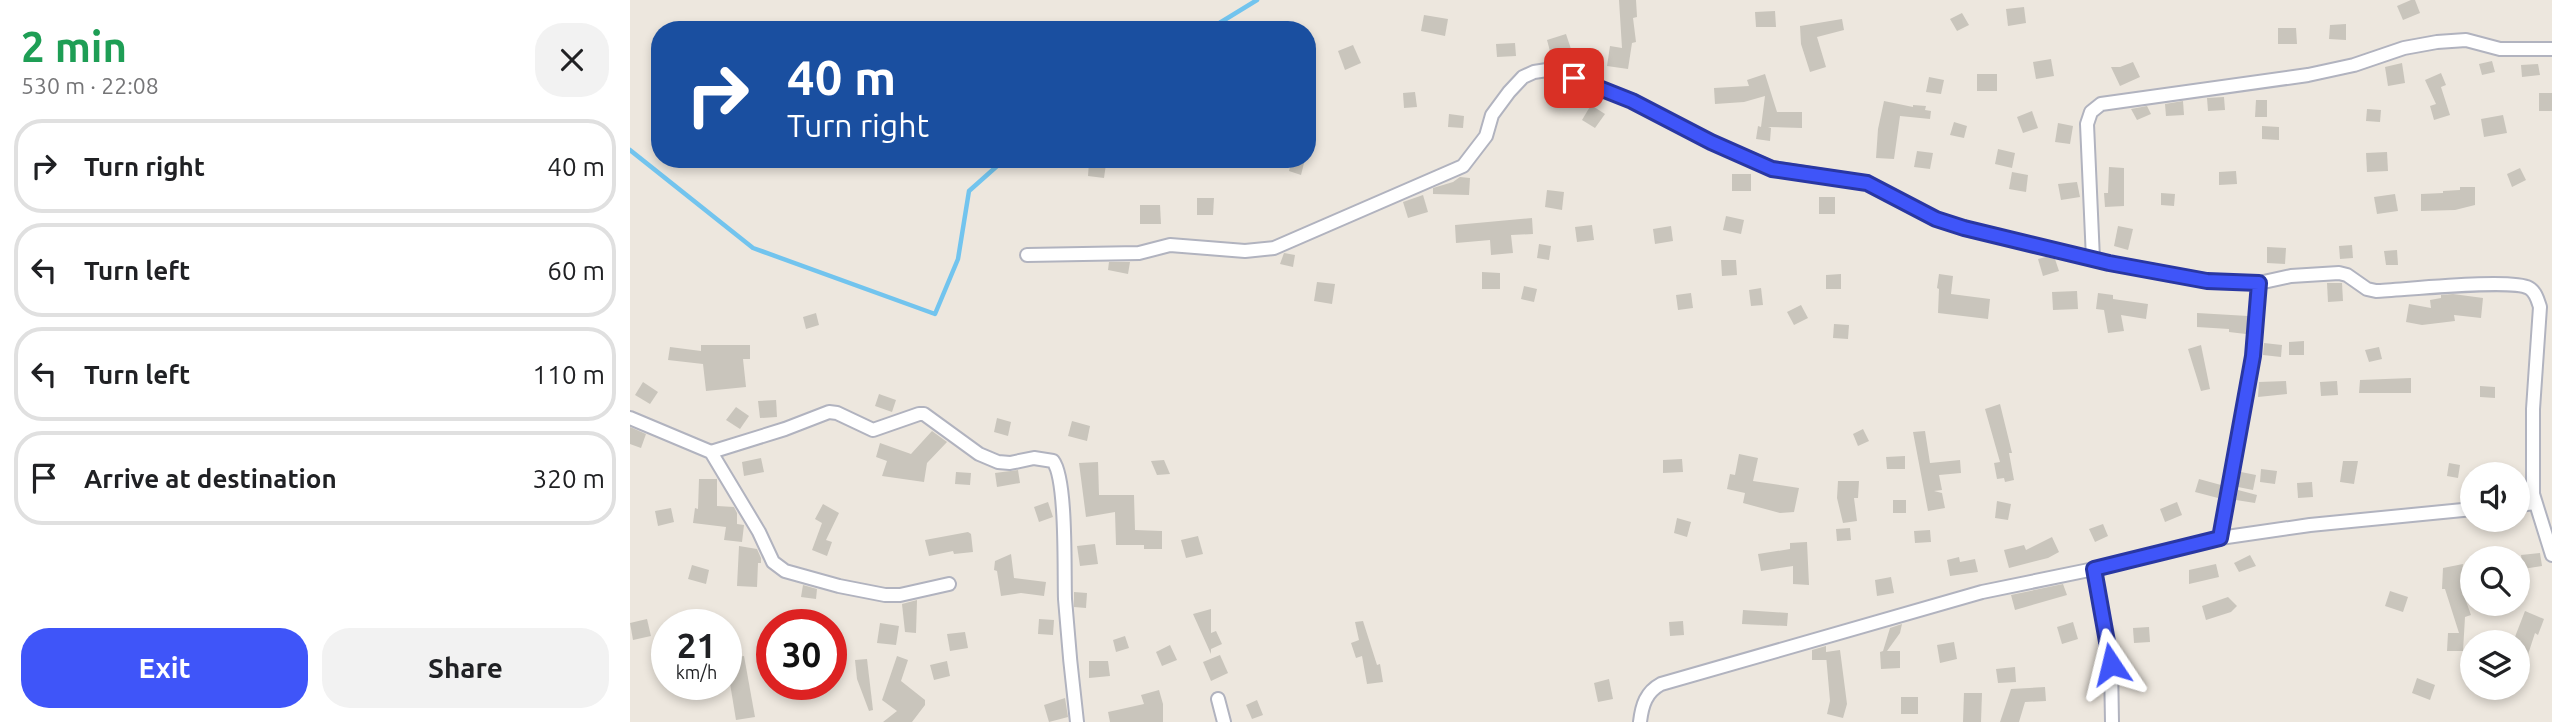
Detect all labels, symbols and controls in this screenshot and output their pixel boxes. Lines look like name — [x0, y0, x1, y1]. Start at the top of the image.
text: 2 min — [21, 23, 127, 70]
button: close — [535, 23, 609, 97]
pin — [1544, 48, 1604, 108]
icon: right — [672, 49, 763, 140]
text: 40 m — [787, 49, 896, 104]
icon: arrive — [1555, 59, 1593, 97]
text: 530 m · 22:08 — [21, 73, 159, 98]
text: Turn right — [787, 107, 929, 143]
icon: right — [25, 147, 63, 185]
text: Turn right — [84, 152, 205, 181]
text: 40 m — [547, 152, 605, 181]
icon: left — [25, 251, 63, 289]
text: Turn left — [84, 256, 190, 285]
text: 60 m — [547, 256, 605, 285]
icon: left — [25, 355, 63, 393]
text: Turn left — [84, 360, 190, 389]
text: 110 m — [533, 360, 605, 389]
icon: arrive — [25, 459, 63, 497]
map controls — [2460, 462, 2530, 700]
button: sound — [2460, 462, 2530, 532]
text: Arrive at destination — [84, 464, 337, 493]
text: 320 m — [533, 464, 605, 493]
button: search — [2460, 546, 2530, 616]
speed limit sign: 30 — [756, 609, 847, 700]
text: 21 — [677, 625, 716, 665]
position arrow — [2074, 627, 2148, 701]
button: Exit — [21, 628, 308, 708]
button: Share — [322, 628, 609, 708]
button: layers — [2460, 630, 2530, 700]
text: km/h — [676, 662, 717, 682]

